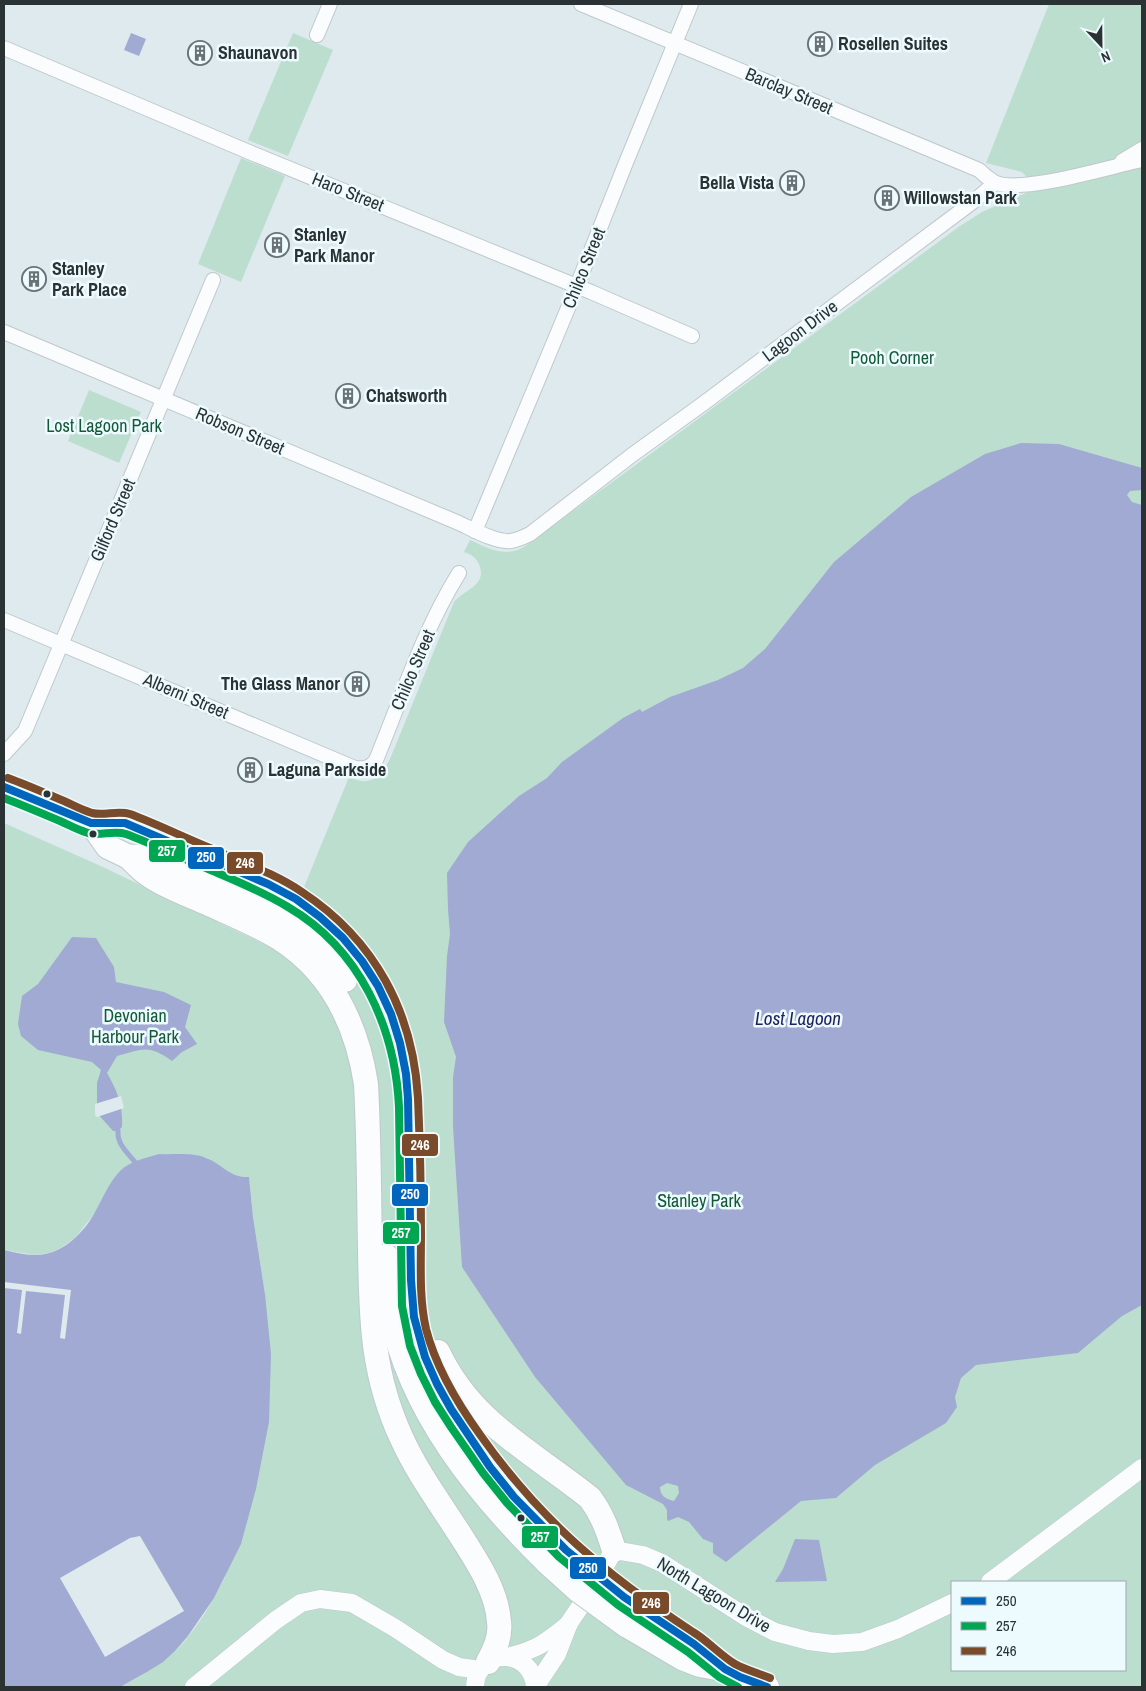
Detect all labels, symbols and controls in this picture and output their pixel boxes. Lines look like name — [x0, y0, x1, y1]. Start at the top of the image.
north arrow — [1076, 20, 1126, 70]
building icon: Rosellen Suites — [807, 31, 833, 57]
place label: Rosellen Suites — [838, 31, 948, 56]
building icon: Shaunavon — [187, 40, 213, 66]
place label: Shaunavon — [218, 40, 298, 65]
text: N — [1099, 47, 1113, 67]
street label: Barclay Street — [742, 61, 837, 120]
street label: Haro Street — [309, 166, 388, 217]
place label: Bella Vista — [700, 170, 775, 195]
building icon: Bella Vista — [779, 170, 805, 196]
building icon: Willowstan Park — [874, 185, 900, 211]
place label: Willowstan Park — [904, 185, 1018, 210]
place label: Stanley Park Manor — [294, 222, 375, 268]
street label: Chilco Street — [556, 224, 611, 312]
building icon: Stanley Park Manor — [264, 232, 290, 258]
place label: Stanley Park Place — [52, 256, 127, 302]
building icon: Stanley Park Place — [21, 266, 47, 292]
street label: Lagoon Drive — [757, 294, 843, 367]
park label: Pooh Corner — [850, 345, 934, 370]
building icon: Chatsworth — [335, 383, 361, 409]
place label: Chatsworth — [366, 383, 447, 408]
street label: Robson Street — [192, 401, 289, 460]
park label: Lost Lagoon Park — [46, 413, 162, 438]
street label: Gilford Street — [84, 475, 141, 565]
street label: Chilco Street — [384, 626, 441, 714]
street label: Alberni Street — [139, 666, 233, 725]
place label: The Glass Manor — [221, 671, 340, 696]
building icon: The Glass Manor — [344, 671, 370, 697]
building icon: Laguna Parkside — [237, 757, 263, 783]
place label: Laguna Parkside — [268, 757, 386, 782]
unlabelled marker — [42, 789, 52, 799]
unlabelled marker — [88, 829, 98, 839]
line badge: 257 — [148, 839, 186, 863]
text: 257 — [157, 842, 177, 860]
line badge: 250 — [187, 846, 225, 870]
text: 250 — [196, 848, 216, 866]
line badge: 246 — [226, 851, 264, 875]
text: 246 — [235, 854, 255, 872]
park label: Devonian Harbour Park — [91, 1003, 179, 1049]
water label: Lost Lagoon — [755, 1005, 841, 1031]
line badge: 246 — [401, 1133, 439, 1157]
text: 246 — [410, 1136, 430, 1154]
line badge: 250 — [391, 1183, 429, 1207]
text: 250 — [400, 1185, 420, 1203]
park label: Stanley Park — [657, 1188, 741, 1213]
line badge: 257 — [382, 1221, 420, 1245]
text: 257 — [391, 1224, 411, 1242]
unlabelled marker — [516, 1513, 526, 1523]
line badge: 257 — [521, 1525, 559, 1549]
text: 257 — [530, 1528, 550, 1546]
street label: North Lagoon Drive — [653, 1551, 776, 1638]
line badge: 250 — [569, 1556, 607, 1580]
text: 250 — [578, 1559, 598, 1577]
legend — [951, 1581, 1126, 1671]
text: 250 — [996, 1590, 1017, 1611]
line badge: 246 — [632, 1591, 670, 1615]
text: 246 — [641, 1594, 661, 1612]
text: 257 — [996, 1615, 1017, 1636]
text: 246 — [996, 1640, 1017, 1661]

